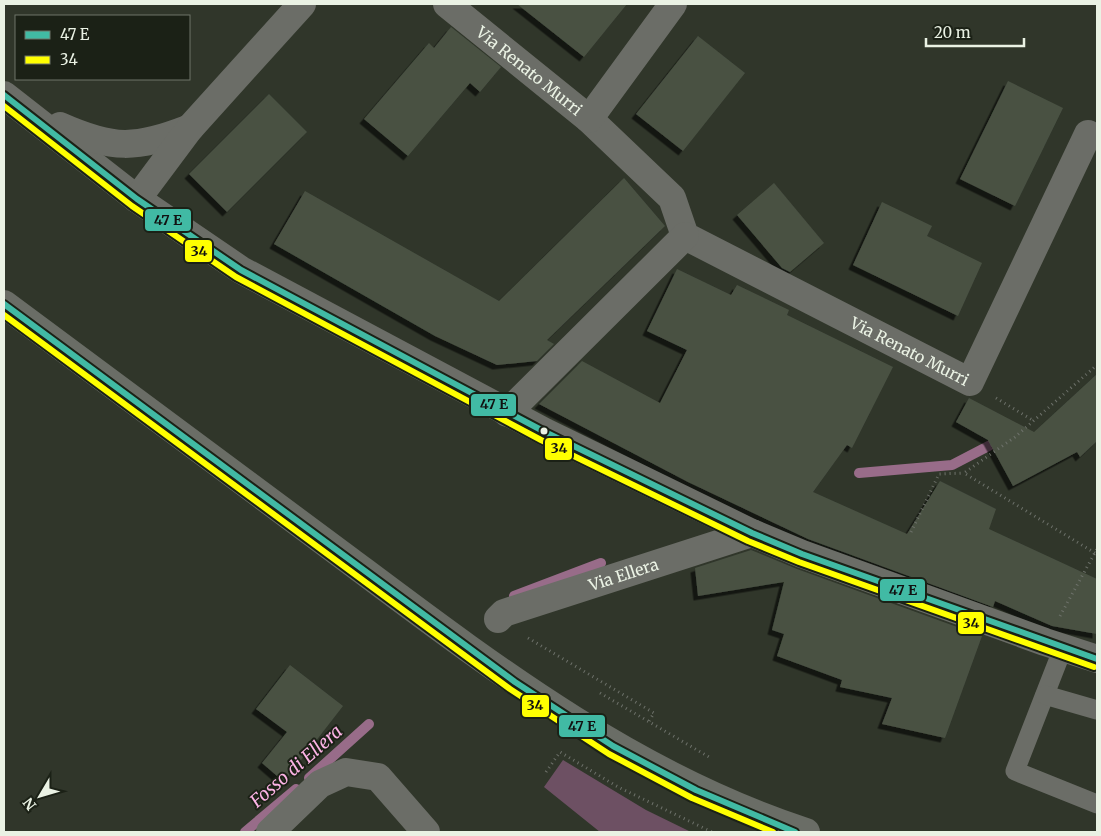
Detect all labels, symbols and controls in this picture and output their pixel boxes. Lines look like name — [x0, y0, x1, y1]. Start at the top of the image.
legend — [15, 15, 190, 80]
scale bar — [926, 15, 1024, 47]
street label: Via Renato Murri — [472, 21, 586, 120]
text: 20 m — [934, 23, 971, 42]
text: 47 E — [60, 25, 90, 44]
text: 34 — [60, 50, 78, 69]
line badge: 47 E — [144, 208, 192, 232]
text: 47 E — [154, 211, 182, 229]
line badge: 34 — [184, 239, 213, 263]
text: 34 — [191, 242, 207, 260]
street label: Via Renato Murri — [846, 312, 972, 390]
line badge: 47 E — [470, 393, 517, 417]
text: 47 E — [480, 395, 508, 413]
unlabelled marker — [539, 426, 549, 436]
line badge: 34 — [544, 437, 573, 461]
text: 34 — [551, 439, 567, 457]
street label: Via Ellera — [585, 554, 661, 595]
line badge: 47 E — [879, 578, 926, 602]
text: 47 E — [889, 581, 917, 599]
line badge: 34 — [957, 611, 985, 635]
text: 34 — [963, 614, 979, 632]
line badge: 34 — [521, 694, 550, 718]
text: 34 — [527, 696, 543, 714]
line badge: 47 E — [558, 714, 606, 738]
text: 47 E — [568, 717, 596, 735]
water label: Fosso di Ellera — [244, 720, 347, 813]
north arrow — [15, 771, 65, 821]
text: N — [19, 794, 40, 814]

